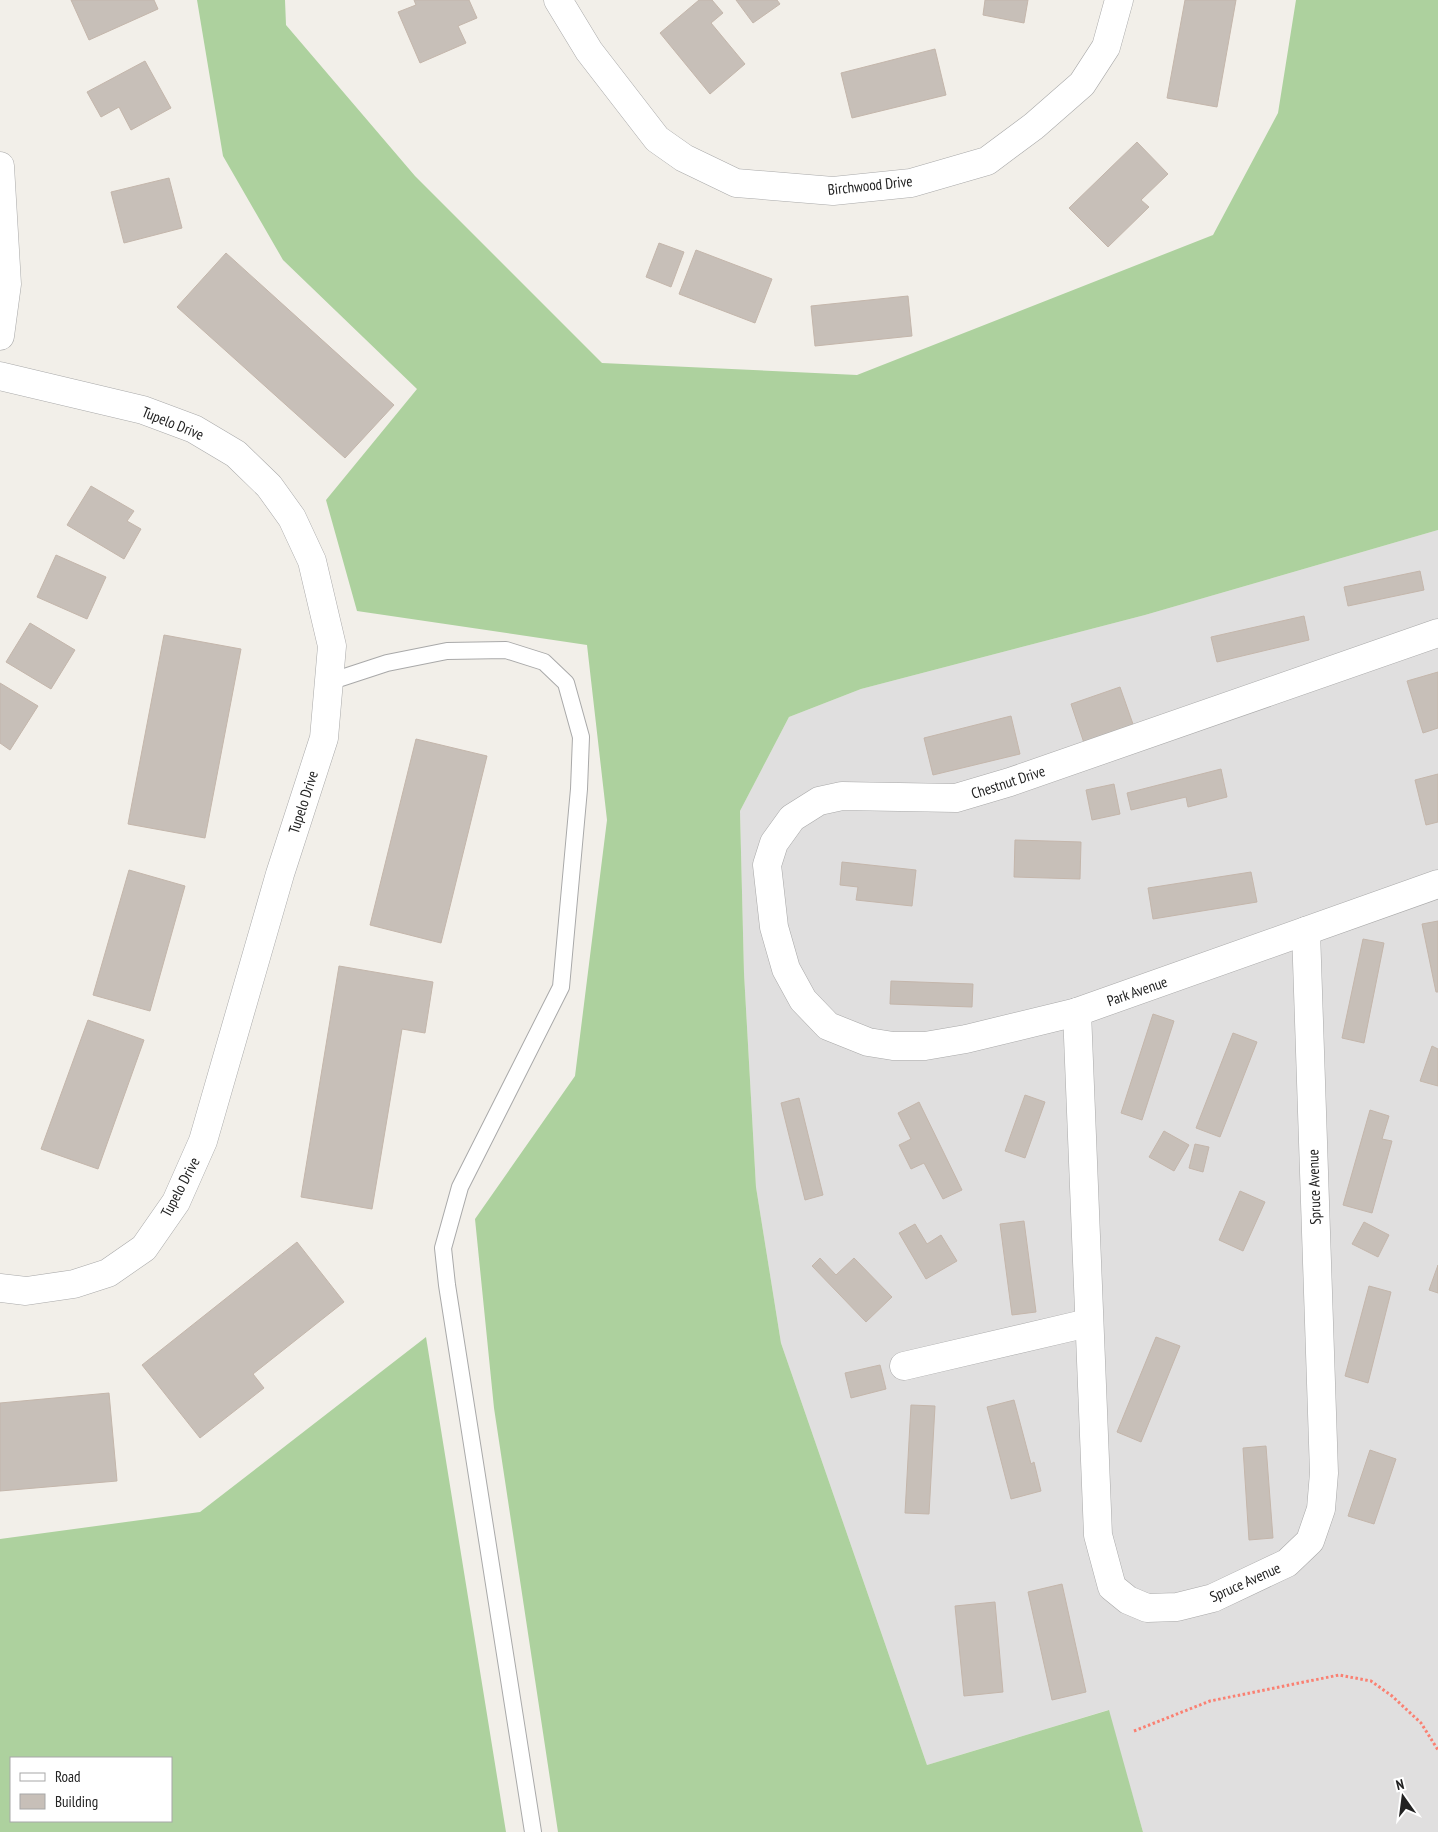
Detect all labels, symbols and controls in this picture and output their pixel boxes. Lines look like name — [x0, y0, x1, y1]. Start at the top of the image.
street label: Birchwood Drive — [827, 171, 913, 199]
street label: Tupelo Drive — [139, 402, 207, 444]
street label: Chestnut Drive — [969, 761, 1047, 803]
street label: Tupelo Drive — [284, 768, 322, 836]
street label: Park Avenue — [1104, 972, 1170, 1010]
street label: Spruce Avenue — [1303, 1149, 1325, 1225]
street label: Tupelo Drive — [156, 1154, 204, 1220]
street label: Spruce Avenue — [1207, 1558, 1283, 1606]
legend — [10, 1757, 172, 1822]
text: Road — [55, 1767, 81, 1786]
north arrow — [1378, 1772, 1428, 1822]
text: N — [1394, 1775, 1406, 1794]
text: Building — [55, 1792, 98, 1811]

